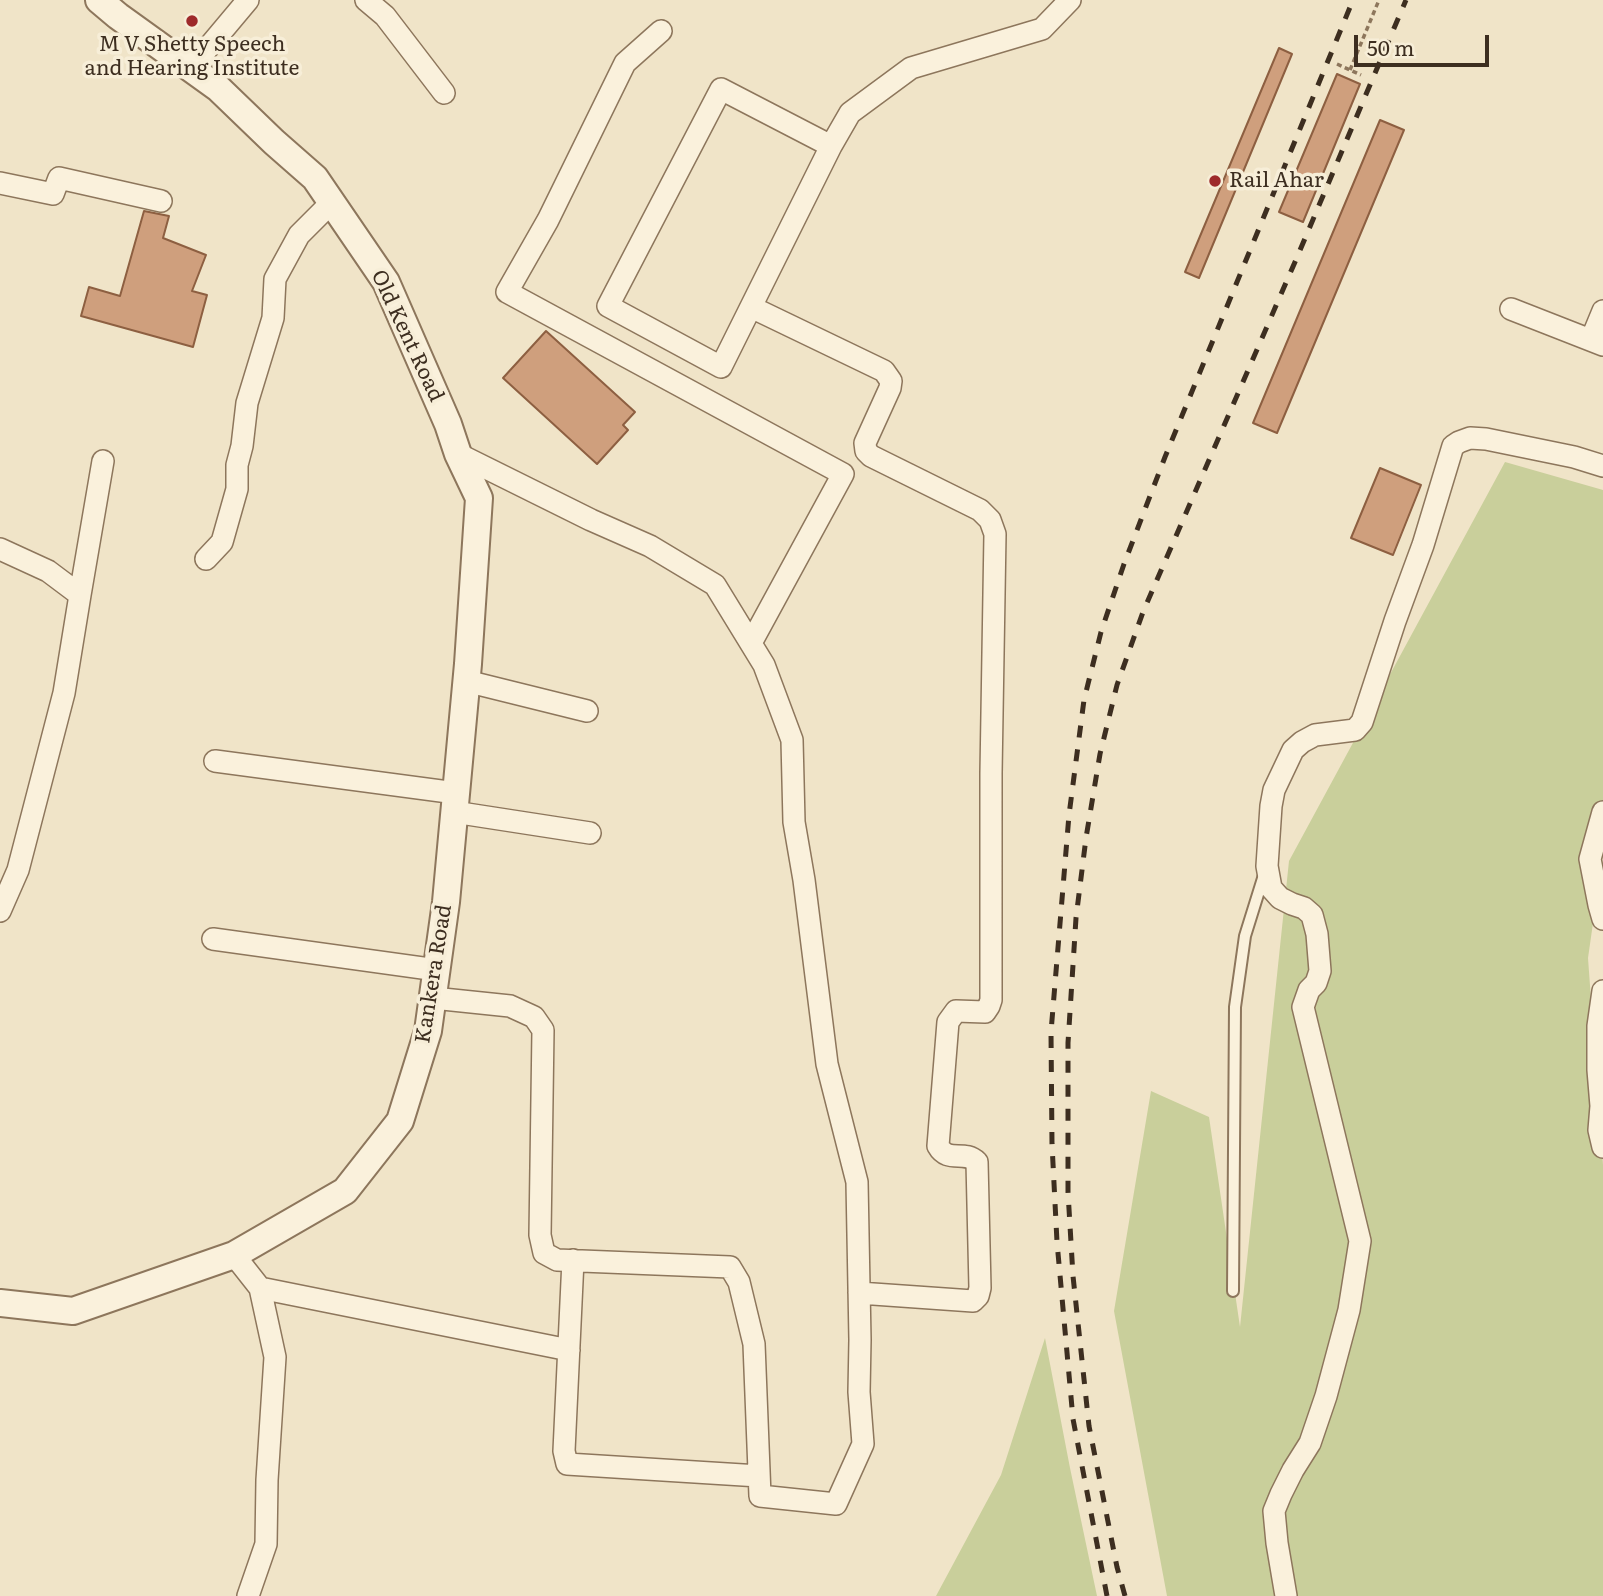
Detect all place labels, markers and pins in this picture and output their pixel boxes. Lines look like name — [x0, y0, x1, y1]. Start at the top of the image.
marker: M V Shetty Speech and Hearing Institute — [184, 13, 200, 29]
place label: M V Shetty Speech and Hearing Institute — [85, 32, 299, 82]
place label: Rail Ahar — [1229, 168, 1324, 194]
marker: Rail Ahar — [1207, 173, 1223, 189]

